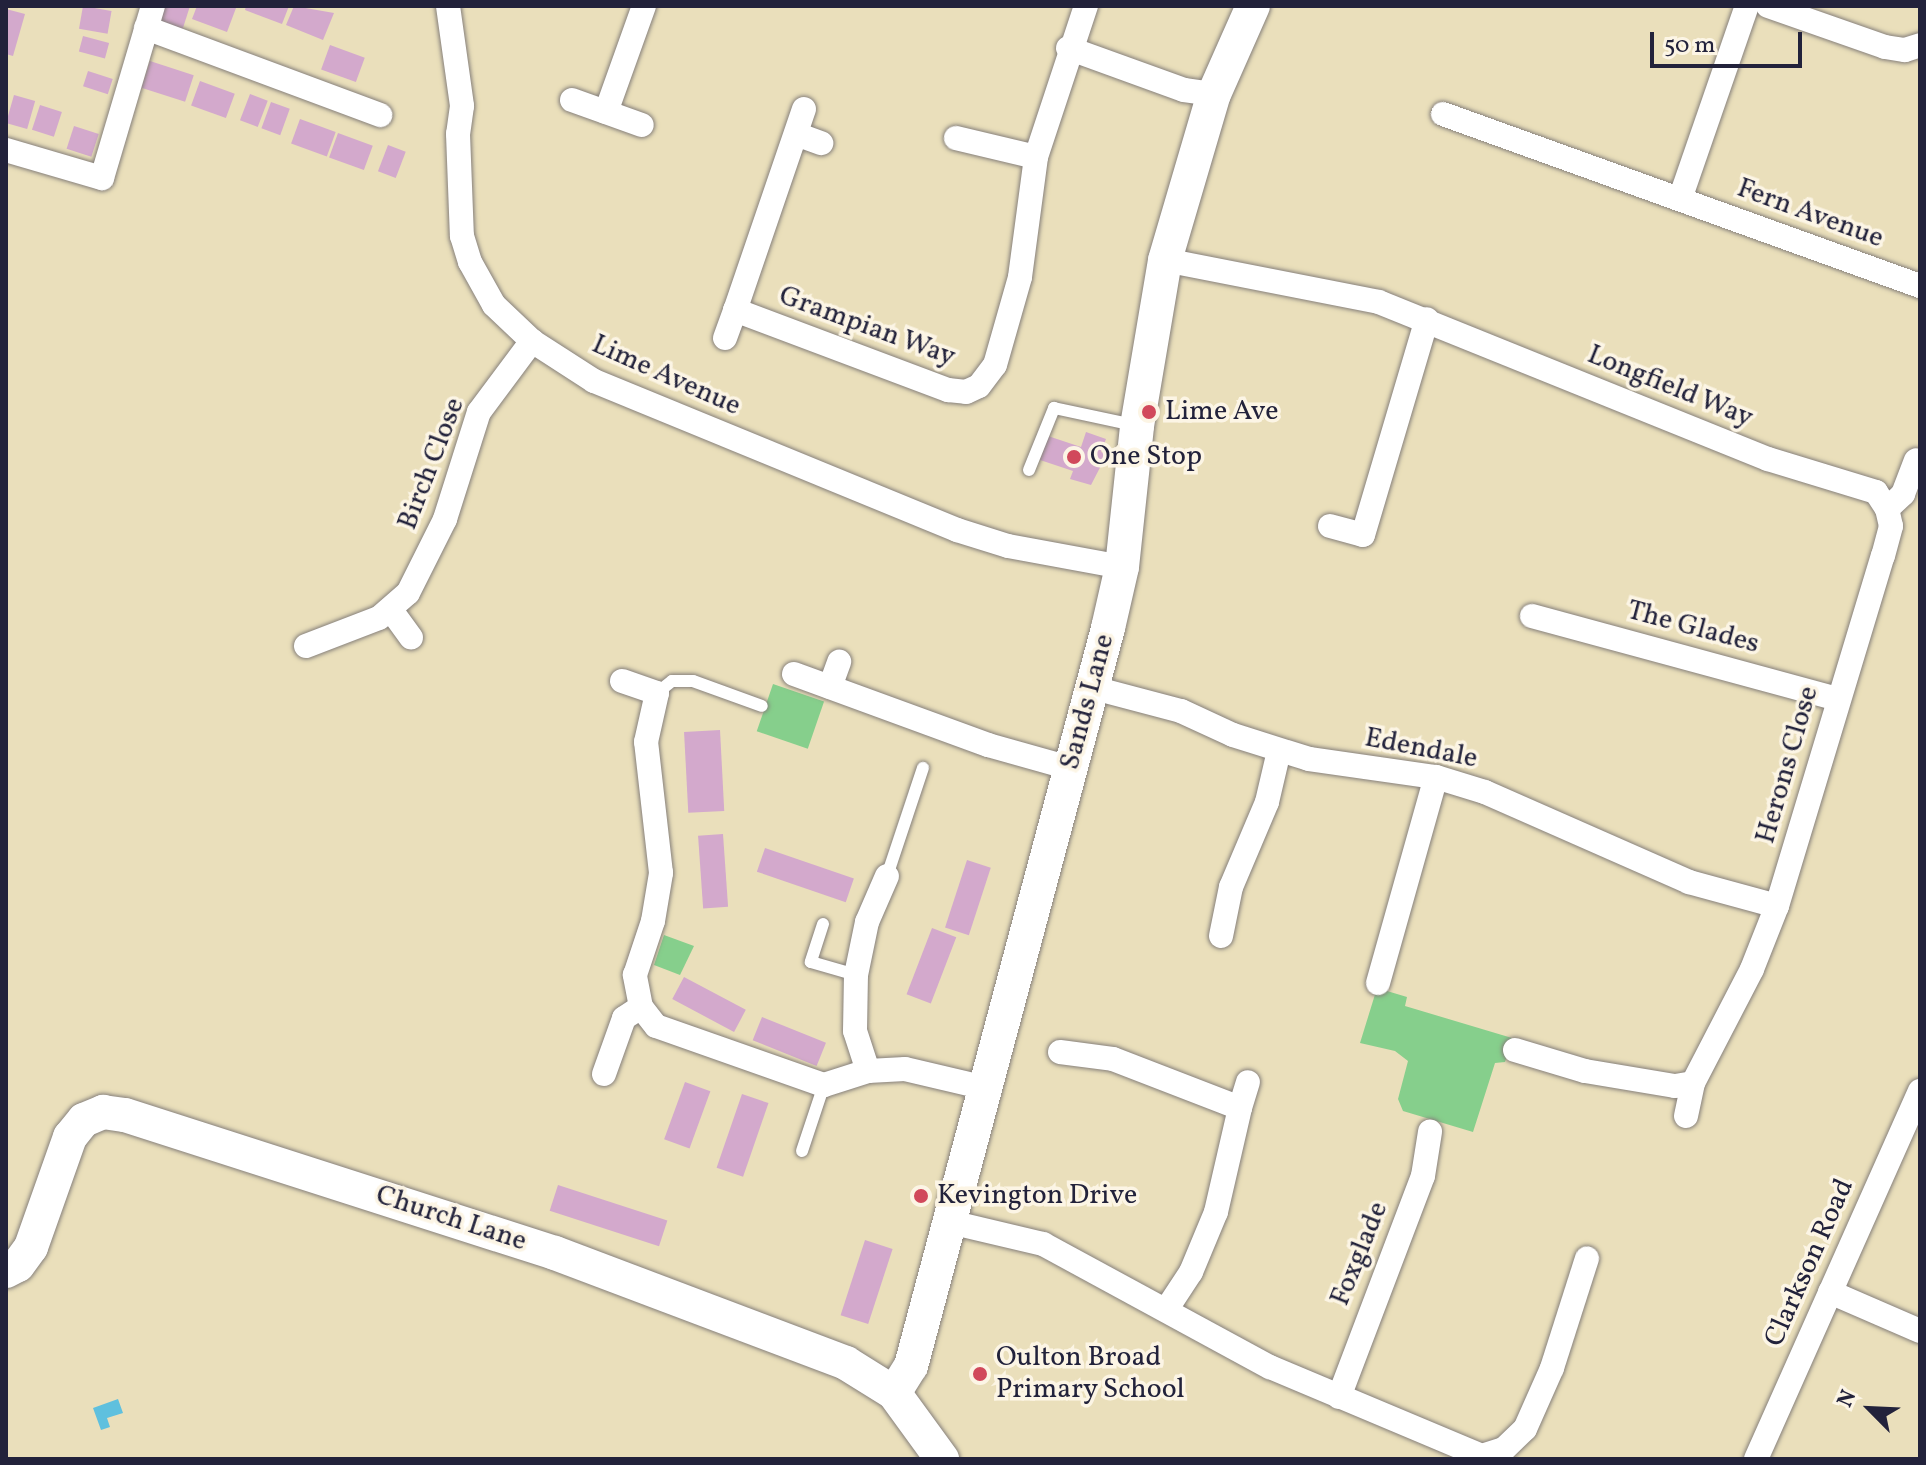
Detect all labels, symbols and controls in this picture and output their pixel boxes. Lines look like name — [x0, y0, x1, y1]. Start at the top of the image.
scale bar — [1654, 16, 1806, 66]
text: 50 m — [1664, 29, 1716, 63]
street label: Fern Avenue — [1732, 172, 1888, 256]
street label: Grampian Way — [774, 279, 960, 375]
street label: Lime Avenue — [586, 328, 746, 424]
street label: Longfield Way — [1582, 338, 1758, 436]
street label: Birch Close — [391, 393, 473, 535]
place label: Lime Ave — [1165, 395, 1279, 429]
marker: Lime Ave — [1140, 403, 1158, 421]
place label: One Stop — [1090, 440, 1202, 474]
marker: One Stop — [1065, 448, 1083, 466]
street label: The Glades — [1623, 594, 1763, 662]
street label: Sands Lane — [1054, 630, 1122, 774]
street label: Herons Close — [1750, 682, 1826, 848]
street label: Edendale — [1362, 722, 1480, 776]
street label: Clarkson Road — [1758, 1174, 1862, 1352]
street label: Church Lane — [372, 1179, 530, 1259]
place label: Kevington Drive — [937, 1179, 1137, 1213]
marker: Kevington Drive — [912, 1187, 930, 1205]
street label: Foxglade — [1324, 1197, 1396, 1311]
place label: Oulton Broad Primary School — [996, 1341, 1185, 1407]
marker: Oulton Broad Primary School — [971, 1365, 989, 1383]
north arrow — [1830, 1369, 1910, 1449]
text: N — [1830, 1385, 1865, 1413]

